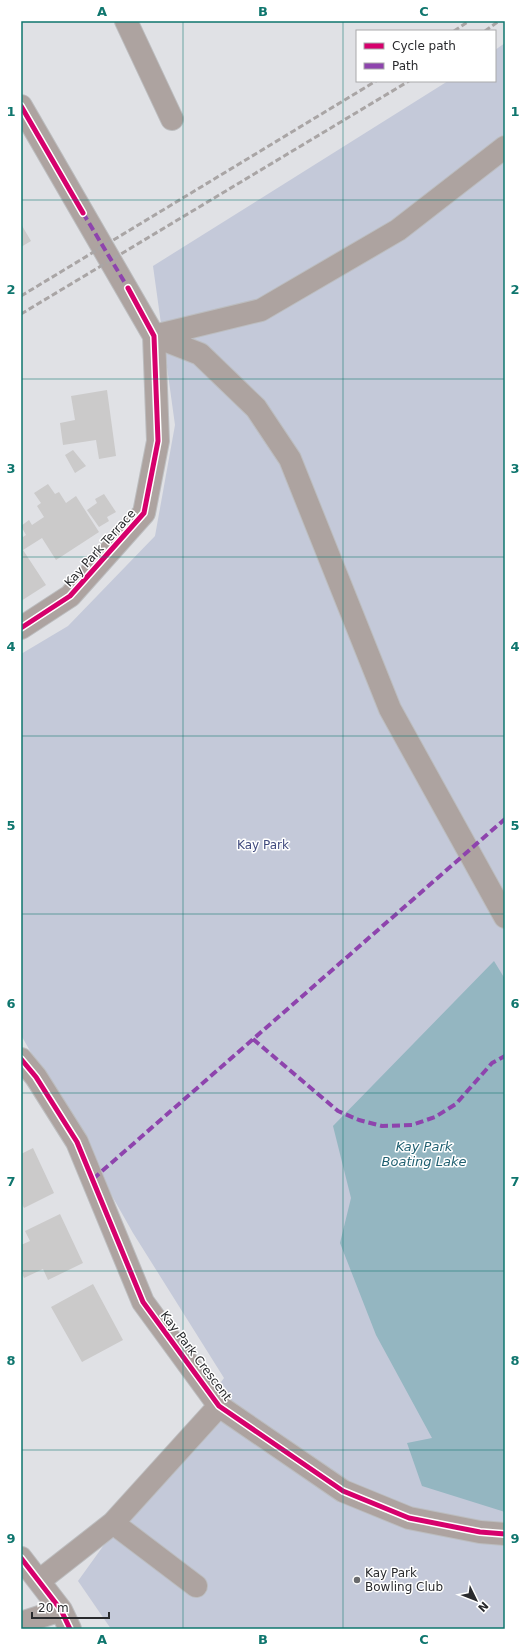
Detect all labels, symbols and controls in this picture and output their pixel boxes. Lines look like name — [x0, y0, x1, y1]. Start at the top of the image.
text: A — [97, 4, 107, 19]
text: B — [258, 4, 268, 19]
text: C — [419, 4, 429, 19]
legend — [356, 30, 496, 82]
text: Cycle path — [392, 39, 456, 53]
text: Path — [392, 59, 418, 73]
text: 1 — [6, 104, 16, 119]
text: 1 — [510, 104, 520, 119]
text: 2 — [6, 282, 16, 297]
text: 2 — [510, 282, 520, 297]
text: 3 — [6, 461, 16, 476]
text: 3 — [510, 461, 520, 476]
street label: Kay Park Terrace — [62, 506, 138, 590]
text: 4 — [6, 639, 16, 654]
text: 4 — [510, 639, 520, 654]
text: 5 — [6, 818, 16, 833]
text: 5 — [510, 818, 520, 833]
park label: Kay Park — [237, 838, 289, 852]
text: 6 — [6, 996, 16, 1011]
text: 6 — [510, 996, 520, 1011]
water label: Kay Park Boating Lake — [382, 1139, 466, 1169]
text: 7 — [6, 1174, 16, 1189]
text: 7 — [510, 1174, 520, 1189]
street label: Kay Park Crescent — [158, 1308, 234, 1404]
text: 8 — [6, 1353, 16, 1368]
text: 8 — [510, 1353, 520, 1368]
text: 9 — [6, 1531, 16, 1546]
text: 9 — [510, 1531, 520, 1546]
place label: Kay Park Bowling Club — [365, 1566, 443, 1594]
marker: Kay Park Bowling Club — [352, 1575, 362, 1585]
north arrow — [456, 1580, 496, 1620]
scale bar — [32, 1594, 109, 1620]
text: N — [475, 1599, 491, 1614]
text: 20 m — [38, 1601, 69, 1615]
text: A — [97, 1632, 107, 1647]
text: B — [258, 1632, 268, 1647]
text: C — [419, 1632, 429, 1647]

